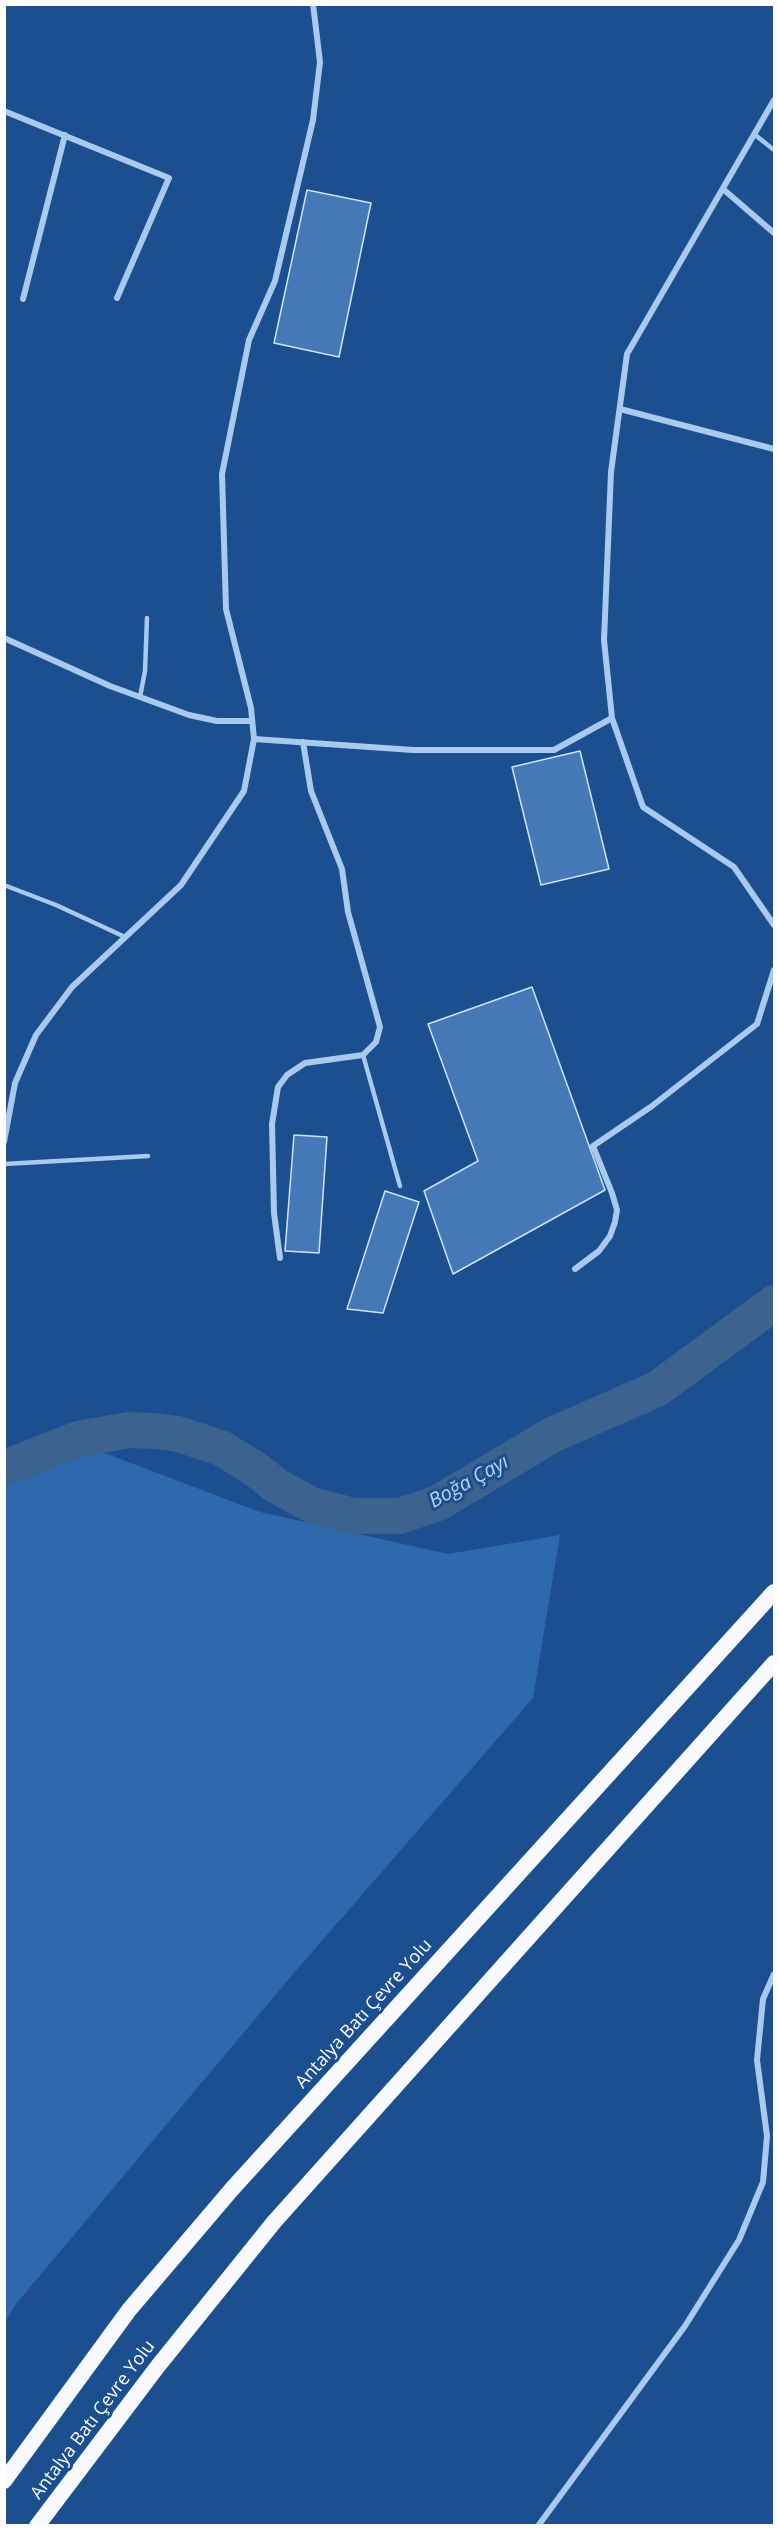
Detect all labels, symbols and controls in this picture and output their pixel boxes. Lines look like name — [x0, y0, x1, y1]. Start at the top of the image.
water label: Boğa Çayı — [425, 1450, 513, 1514]
street label: Antalya Batı Çevre Yolu — [291, 1935, 437, 2093]
street label: Antalya Batı Çevre Yolu — [26, 2336, 160, 2504]

